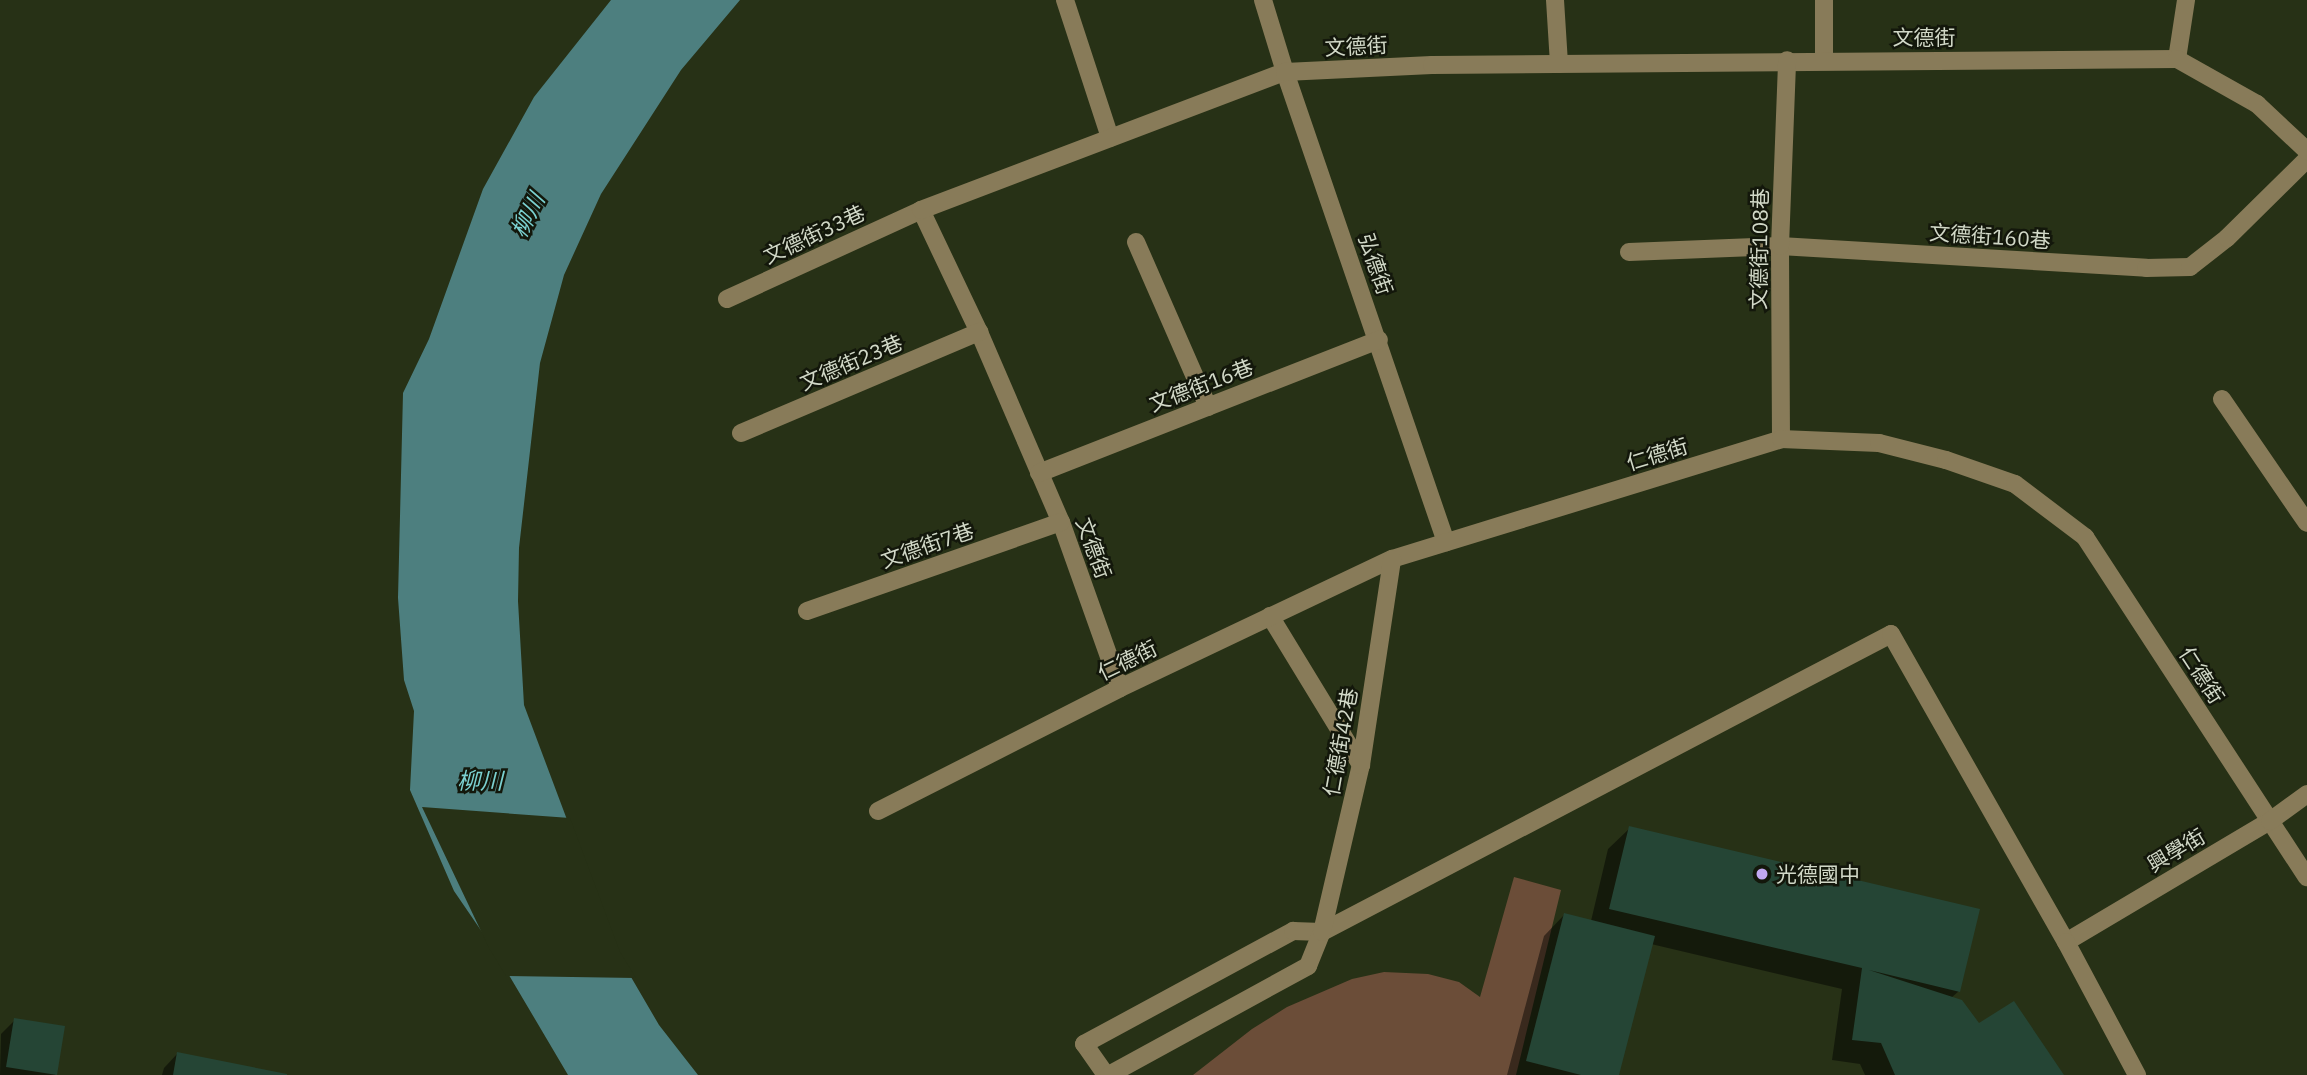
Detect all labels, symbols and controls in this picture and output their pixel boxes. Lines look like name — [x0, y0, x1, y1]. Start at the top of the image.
street label: 文德街 — [1893, 24, 1955, 50]
street label: 文德街 — [1324, 32, 1388, 60]
water label: 柳川 — [504, 188, 550, 242]
street label: 文德街108巷 — [1745, 188, 1773, 310]
street label: 文德街33巷 — [759, 200, 869, 268]
street label: 文德街160巷 — [1928, 219, 2052, 253]
street label: 弘德街 — [1354, 230, 1398, 298]
street label: 文德街23巷 — [796, 329, 906, 395]
street label: 文德街16巷 — [1146, 354, 1256, 416]
street label: 仁德街 — [1623, 433, 1691, 475]
street label: 文德街 — [1071, 514, 1117, 582]
street label: 文德街7巷 — [877, 517, 977, 573]
street label: 仁德街 — [1093, 635, 1161, 685]
street label: 仁德街 — [2174, 642, 2230, 708]
street label: 仁德街42巷 — [1318, 686, 1362, 798]
water label: 柳川 — [457, 766, 503, 794]
street label: 興學街 — [2143, 823, 2209, 877]
place label: 光德國中 — [1776, 861, 1860, 887]
marker: 光德國中 — [1754, 866, 1770, 882]

